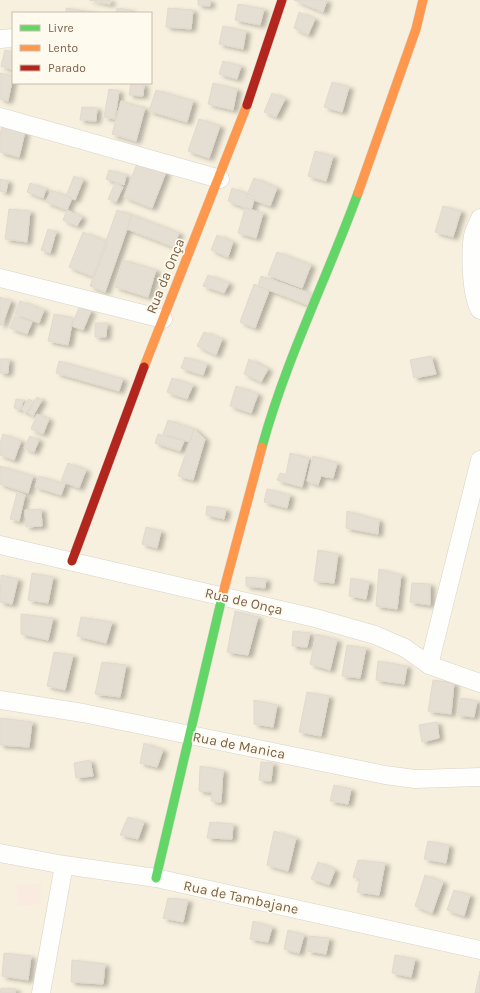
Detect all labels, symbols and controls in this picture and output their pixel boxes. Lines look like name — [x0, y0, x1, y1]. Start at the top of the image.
legend — [12, 12, 152, 84]
text: Livre — [48, 21, 74, 35]
text: Lento — [48, 41, 78, 55]
text: Parado — [48, 61, 86, 75]
street label: Rua da Onça — [143, 236, 188, 316]
street label: Rua de Onça — [203, 584, 284, 619]
street label: Rua de Manica — [191, 728, 287, 763]
street label: Rua de Tambajane — [182, 877, 300, 918]

